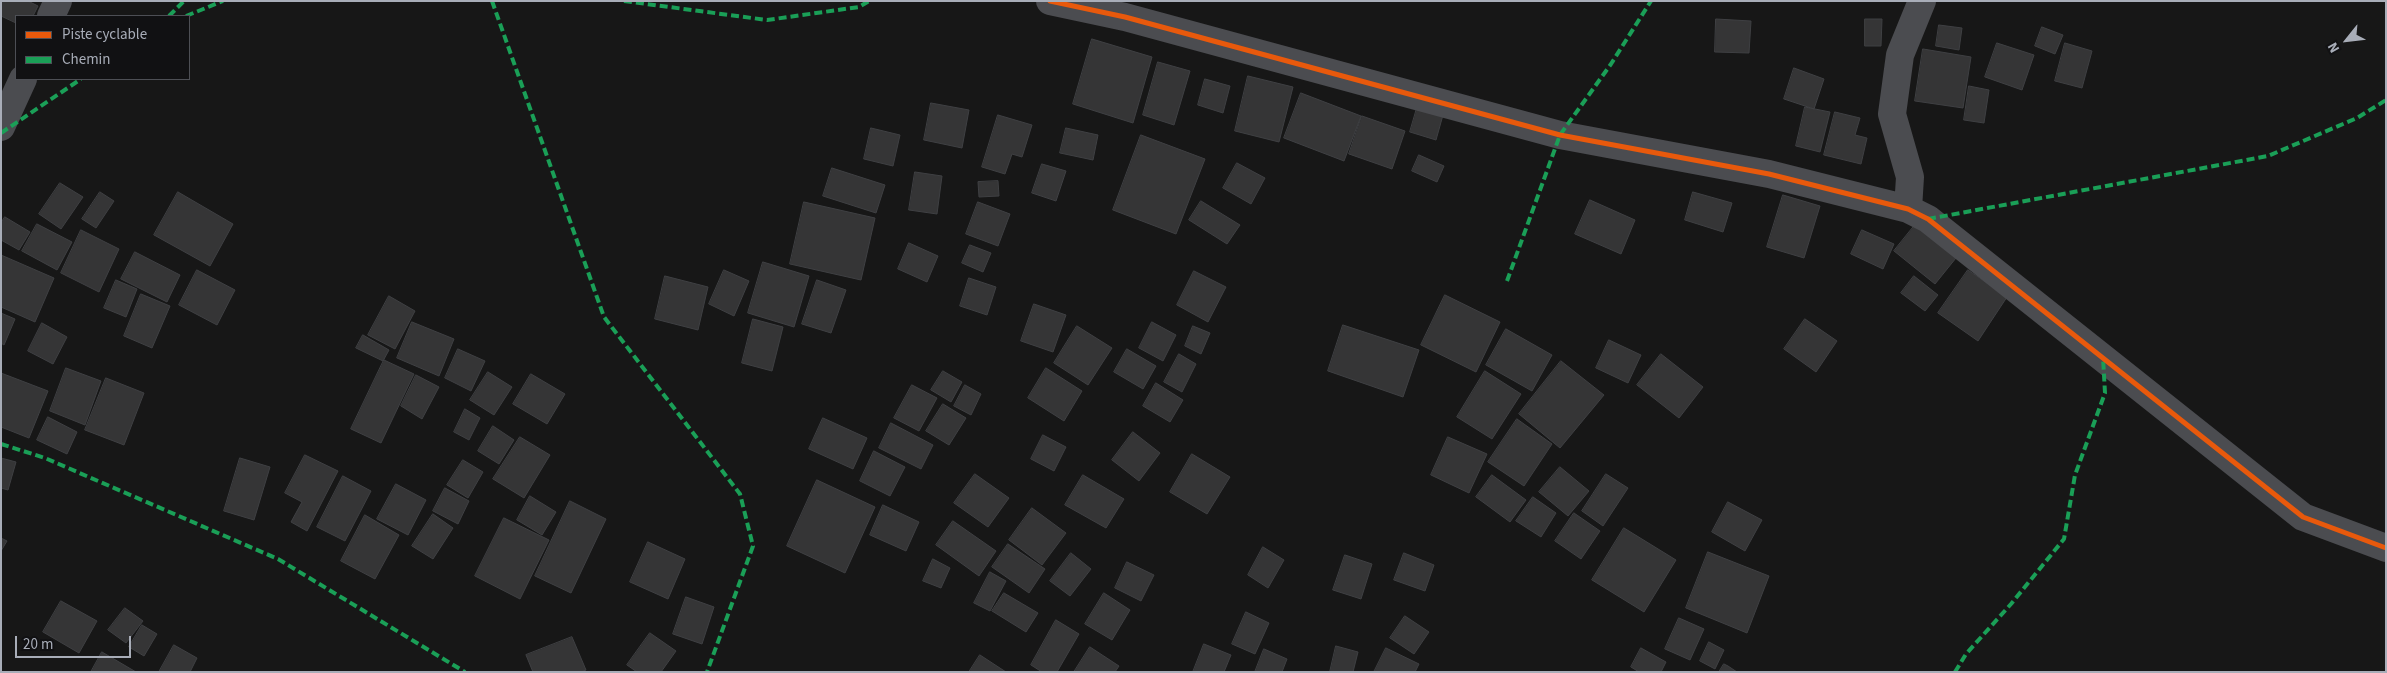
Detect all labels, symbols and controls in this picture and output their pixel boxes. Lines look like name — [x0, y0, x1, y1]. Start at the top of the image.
legend — [15, 15, 190, 80]
north arrow — [2322, 15, 2372, 65]
text: Piste cyclable — [62, 24, 147, 45]
text: N — [2323, 38, 2345, 56]
text: Chemin — [62, 49, 111, 70]
scale bar — [18, 626, 134, 658]
text: 20 m — [23, 634, 53, 655]

